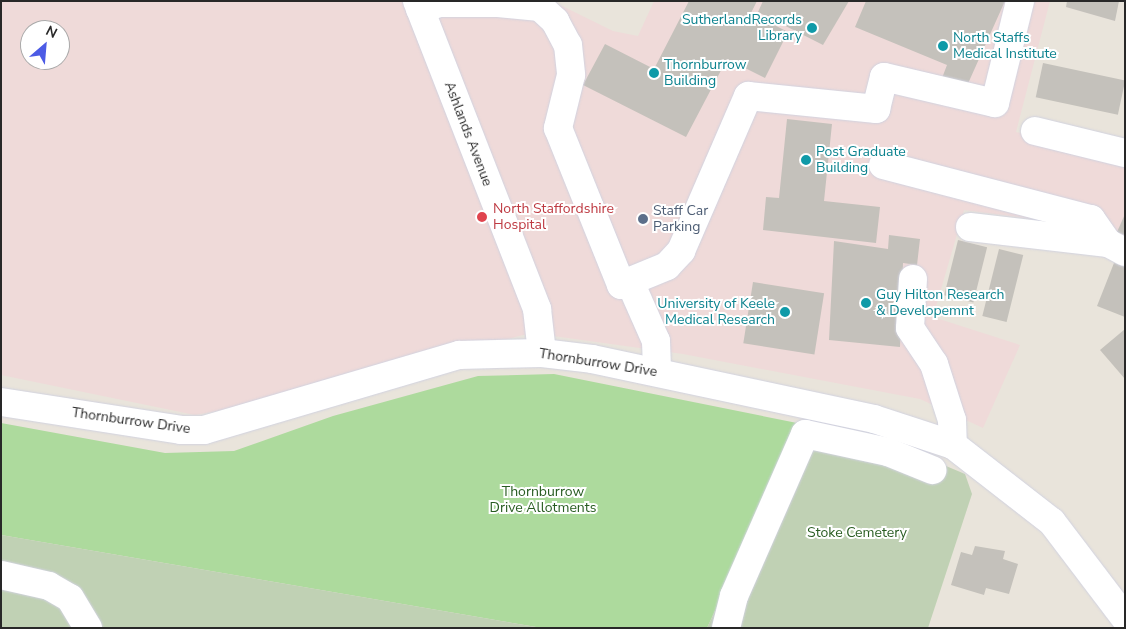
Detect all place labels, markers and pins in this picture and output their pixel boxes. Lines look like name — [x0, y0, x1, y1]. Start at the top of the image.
place label: SutherlandRecords Library — [682, 12, 802, 44]
marker: SutherlandRecords Library — [806, 22, 818, 34]
place label: North Staffs Medical Institute — [953, 30, 1057, 62]
marker: North Staffs Medical Institute — [937, 40, 949, 52]
place label: Thornburrow Building — [664, 57, 747, 90]
marker: Thornburrow Building — [648, 67, 660, 79]
place label: Post Graduate Building — [816, 144, 906, 176]
marker: Post Graduate Building — [800, 154, 812, 166]
place label: North Staffordshire Hospital — [493, 201, 614, 233]
place label: Staff Car Parking — [653, 203, 708, 236]
marker: North Staffordshire Hospital — [475, 210, 489, 224]
marker: Staff Car Parking — [637, 213, 649, 225]
place label: Guy Hilton Research & Developemnt — [876, 287, 1005, 320]
place label: University of Keele Medical Research — [657, 296, 775, 328]
marker: Guy Hilton Research & Developemnt — [860, 297, 872, 309]
marker: University of Keele Medical Research — [779, 306, 791, 318]

